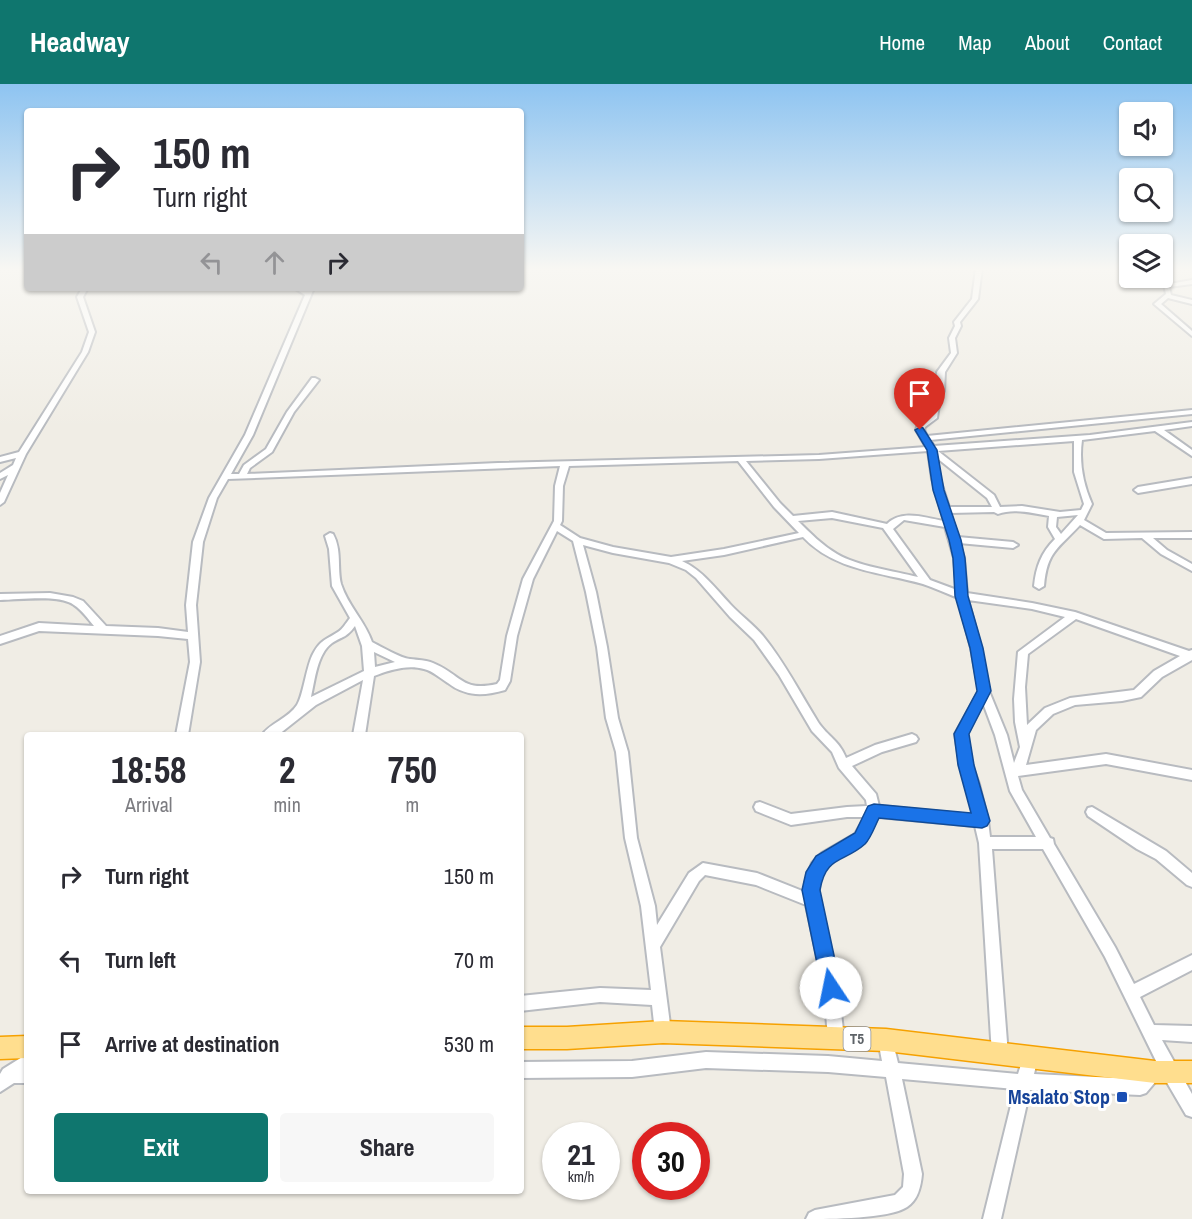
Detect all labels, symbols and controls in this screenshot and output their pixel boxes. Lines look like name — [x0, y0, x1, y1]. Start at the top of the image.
text: Headway — [30, 23, 130, 61]
text: Home — [879, 28, 925, 57]
text: Map — [958, 28, 992, 57]
text: About — [1025, 28, 1070, 57]
text: Contact — [1103, 28, 1162, 57]
map controls — [1119, 102, 1173, 288]
button: sound — [1119, 102, 1173, 156]
text: 150 m — [153, 125, 251, 181]
icon: right — [54, 132, 132, 210]
button: search — [1119, 168, 1173, 222]
text: Turn right — [153, 179, 247, 215]
button: layers — [1119, 234, 1173, 288]
icon: left — [195, 246, 228, 279]
icon: ahead — [258, 246, 291, 279]
icon: right — [321, 246, 354, 279]
pin — [894, 368, 945, 430]
icon: arrive — [903, 377, 936, 410]
text: 18:58 — [111, 746, 186, 794]
text: 2 — [279, 746, 295, 794]
text: 750 — [388, 746, 437, 794]
text: Arrival — [125, 791, 172, 818]
text: min — [273, 791, 301, 818]
text: m — [406, 791, 419, 818]
icon: right — [54, 860, 87, 893]
text: Turn right — [105, 861, 189, 891]
text: 150 m — [444, 861, 494, 891]
icon: left — [54, 944, 87, 977]
text: Turn left — [105, 945, 176, 975]
text: 70 m — [454, 945, 494, 975]
position arrow — [799, 956, 863, 1020]
road number: T5 — [844, 1027, 870, 1051]
icon: arrive — [54, 1028, 87, 1061]
text: Arrive at destination — [105, 1029, 279, 1059]
text: 530 m — [444, 1029, 494, 1059]
place label: Msalato Stop — [1008, 1083, 1110, 1110]
marker: Msalato Stop — [1115, 1090, 1129, 1104]
button: Exit — [54, 1113, 268, 1182]
button: Share — [280, 1113, 494, 1182]
speed limit sign: 30 — [632, 1122, 710, 1200]
text: 21 — [567, 1134, 595, 1174]
text: km/h — [568, 1166, 594, 1187]

